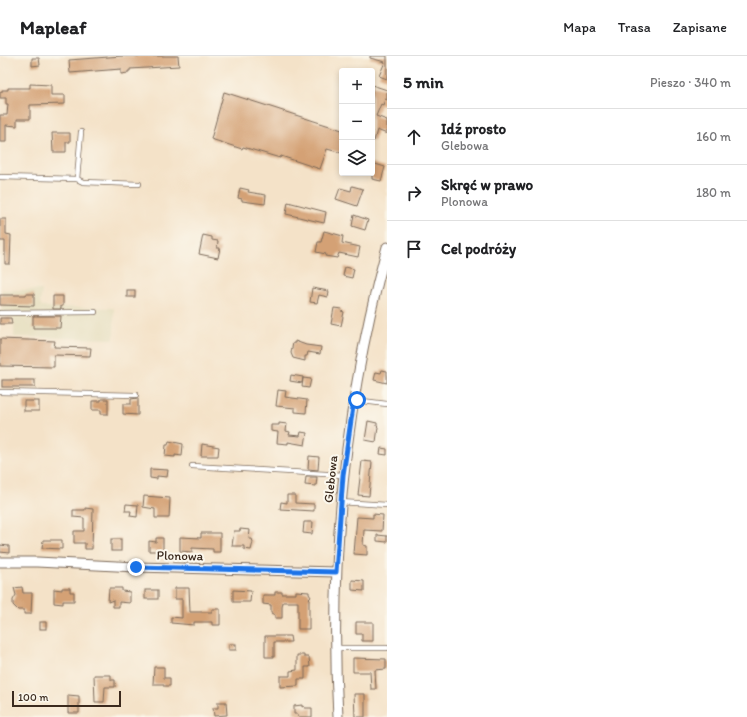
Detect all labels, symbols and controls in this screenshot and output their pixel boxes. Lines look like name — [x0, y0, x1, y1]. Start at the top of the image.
text: Mapleaf — [20, 16, 86, 39]
text: Mapa — [563, 19, 596, 36]
text: Trasa — [618, 19, 651, 36]
text: Zapisane — [673, 19, 727, 36]
map controls — [339, 68, 375, 176]
button: + — [339, 68, 375, 104]
text: 5 min — [403, 72, 443, 92]
text: Pieszo · 340 m — [650, 75, 731, 90]
button: − — [339, 104, 375, 140]
text: Idź prosto — [441, 120, 506, 138]
icon: ahead — [403, 126, 425, 148]
text: 160 m — [696, 129, 731, 144]
text: Glebowa — [441, 138, 489, 153]
button: layers — [339, 140, 375, 176]
text: Skręć w prawo — [441, 176, 533, 194]
icon: right — [403, 182, 425, 204]
text: 180 m — [696, 185, 731, 200]
text: Plonowa — [441, 194, 488, 209]
icon: arrive — [403, 238, 425, 260]
text: Cel podróży — [441, 240, 516, 258]
route start — [348, 391, 366, 409]
street label: Glebowa — [321, 454, 340, 504]
street label: Plonowa — [156, 548, 204, 563]
route end — [127, 558, 145, 576]
scale bar — [12, 689, 121, 708]
text: 100 m — [18, 691, 48, 704]

